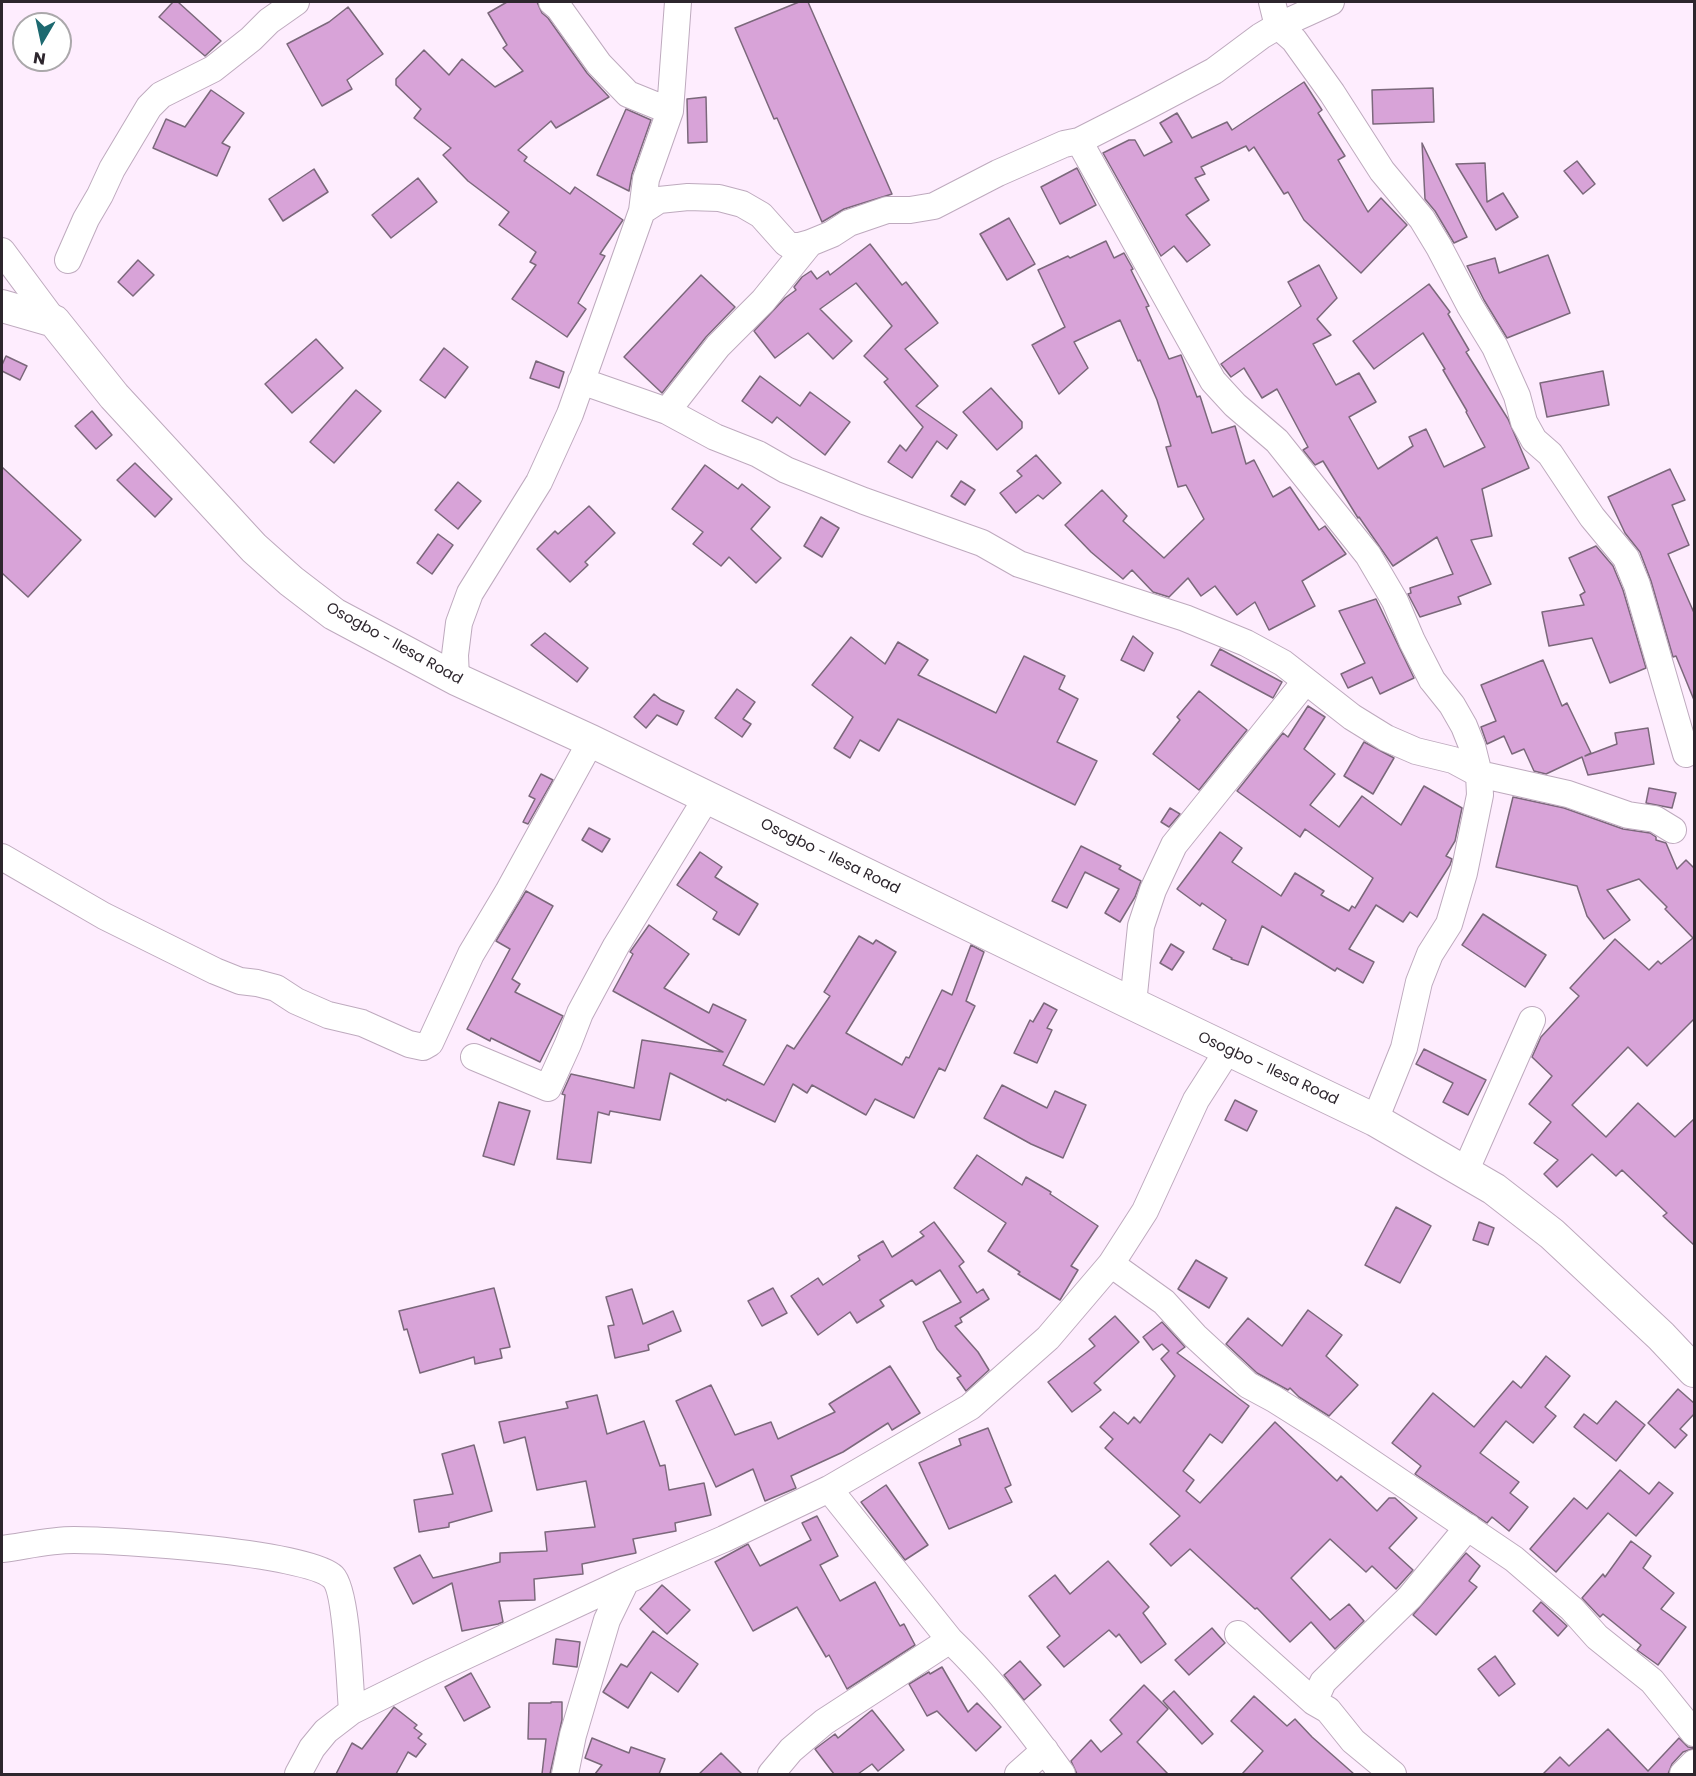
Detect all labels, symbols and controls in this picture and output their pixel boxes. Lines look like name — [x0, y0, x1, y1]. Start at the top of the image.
north arrow — [12, 12, 72, 72]
text: N — [32, 46, 47, 71]
street label: Osogbo - Ilesa Road — [323, 599, 465, 689]
street label: Osogbo - Ilesa Road — [757, 815, 903, 899]
street label: Osogbo - Ilesa Road — [1195, 1029, 1341, 1109]

